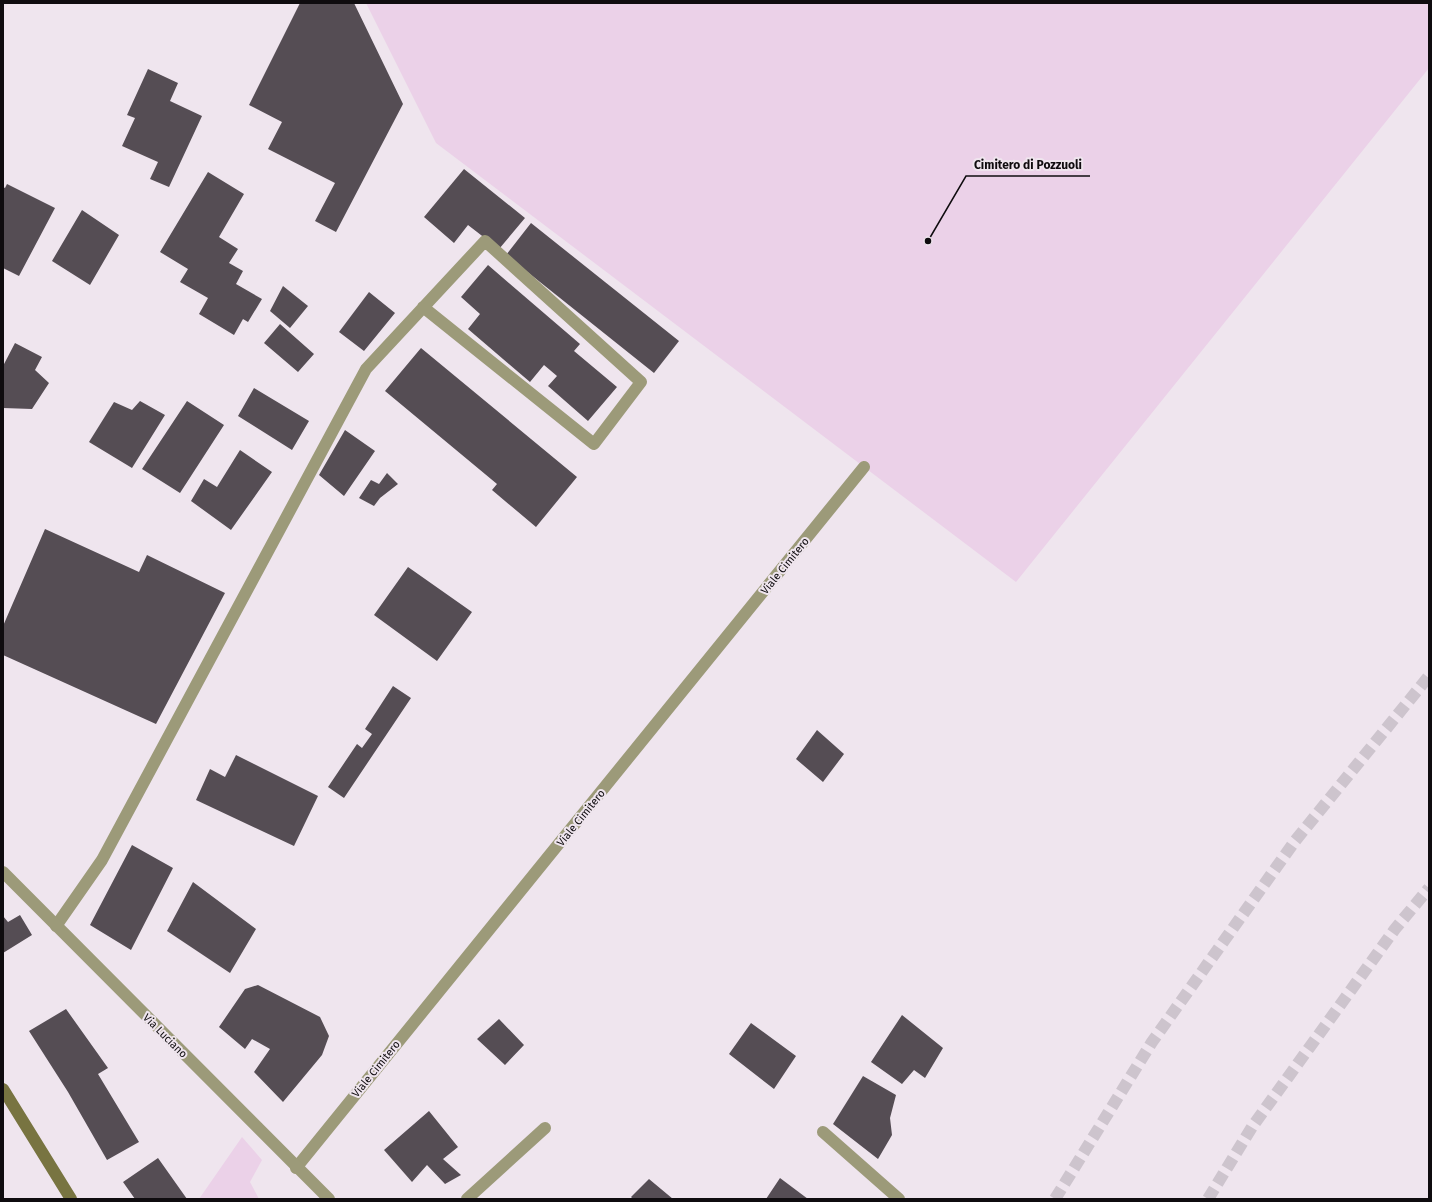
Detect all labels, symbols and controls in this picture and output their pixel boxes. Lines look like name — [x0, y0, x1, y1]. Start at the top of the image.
callout: Cimitero di Pozzuoli — [966, 152, 1090, 176]
text: Cimitero di Pozzuoli — [974, 158, 1082, 172]
street label: Viale Cimitero — [758, 535, 812, 597]
street label: Viale Cimitero — [554, 787, 608, 849]
street label: Via Luciano — [140, 1011, 190, 1061]
street label: Viale Cimitero — [349, 1038, 403, 1100]

